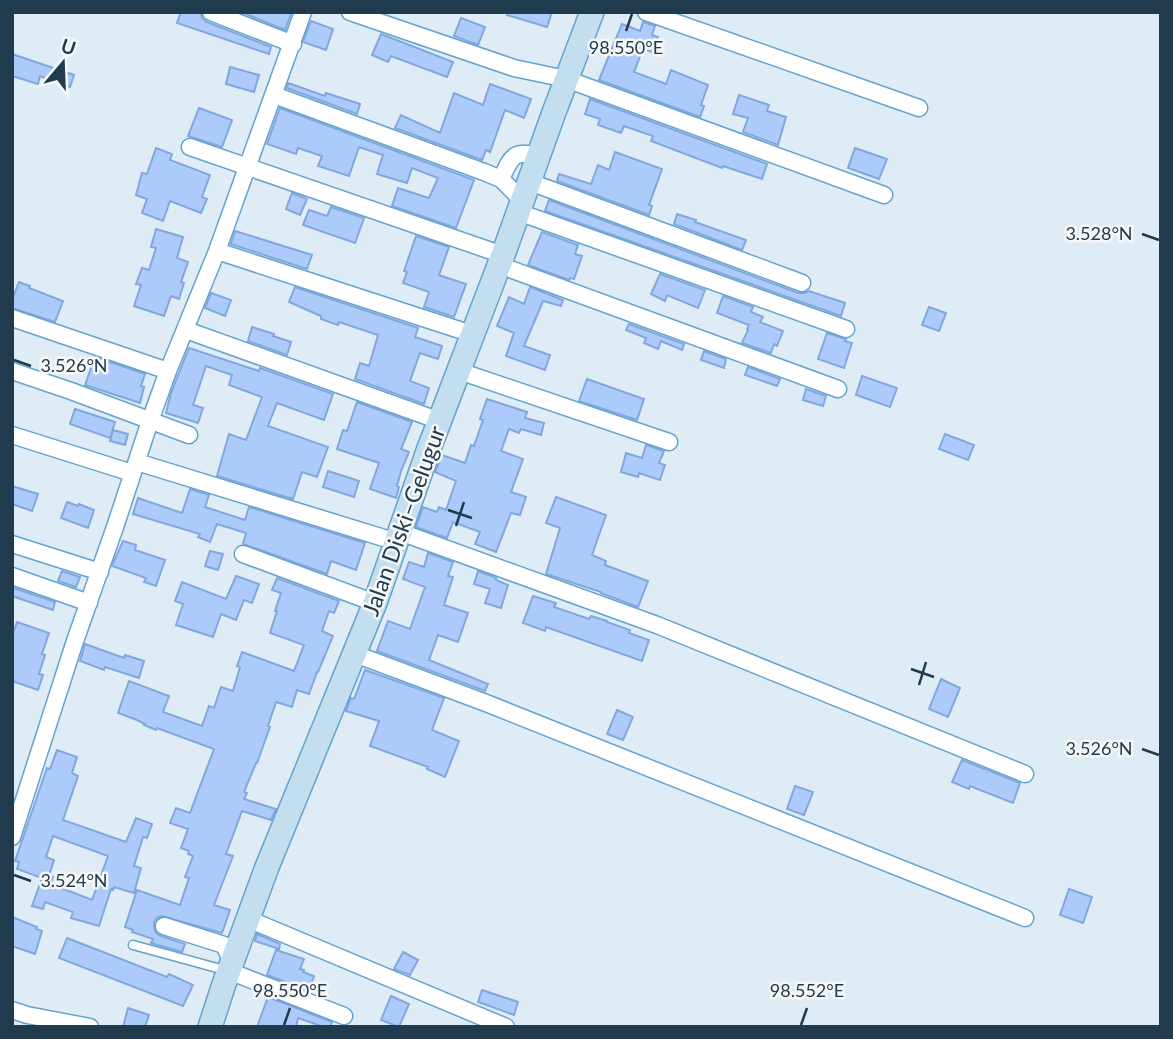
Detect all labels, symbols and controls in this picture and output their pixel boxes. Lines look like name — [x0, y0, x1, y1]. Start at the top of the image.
north arrow — [28, 28, 98, 98]
text: U — [58, 33, 79, 60]
text: 98.550°E — [589, 36, 663, 58]
text: 3.528°N — [1065, 222, 1133, 244]
text: 3.526°N — [40, 354, 108, 376]
street label: Jalan Diski–Gelugur — [356, 421, 451, 619]
text: 3.526°N — [1065, 737, 1133, 759]
text: 3.524°N — [40, 869, 108, 891]
text: 98.550°E — [253, 979, 327, 1001]
text: 98.552°E — [770, 979, 844, 1001]

